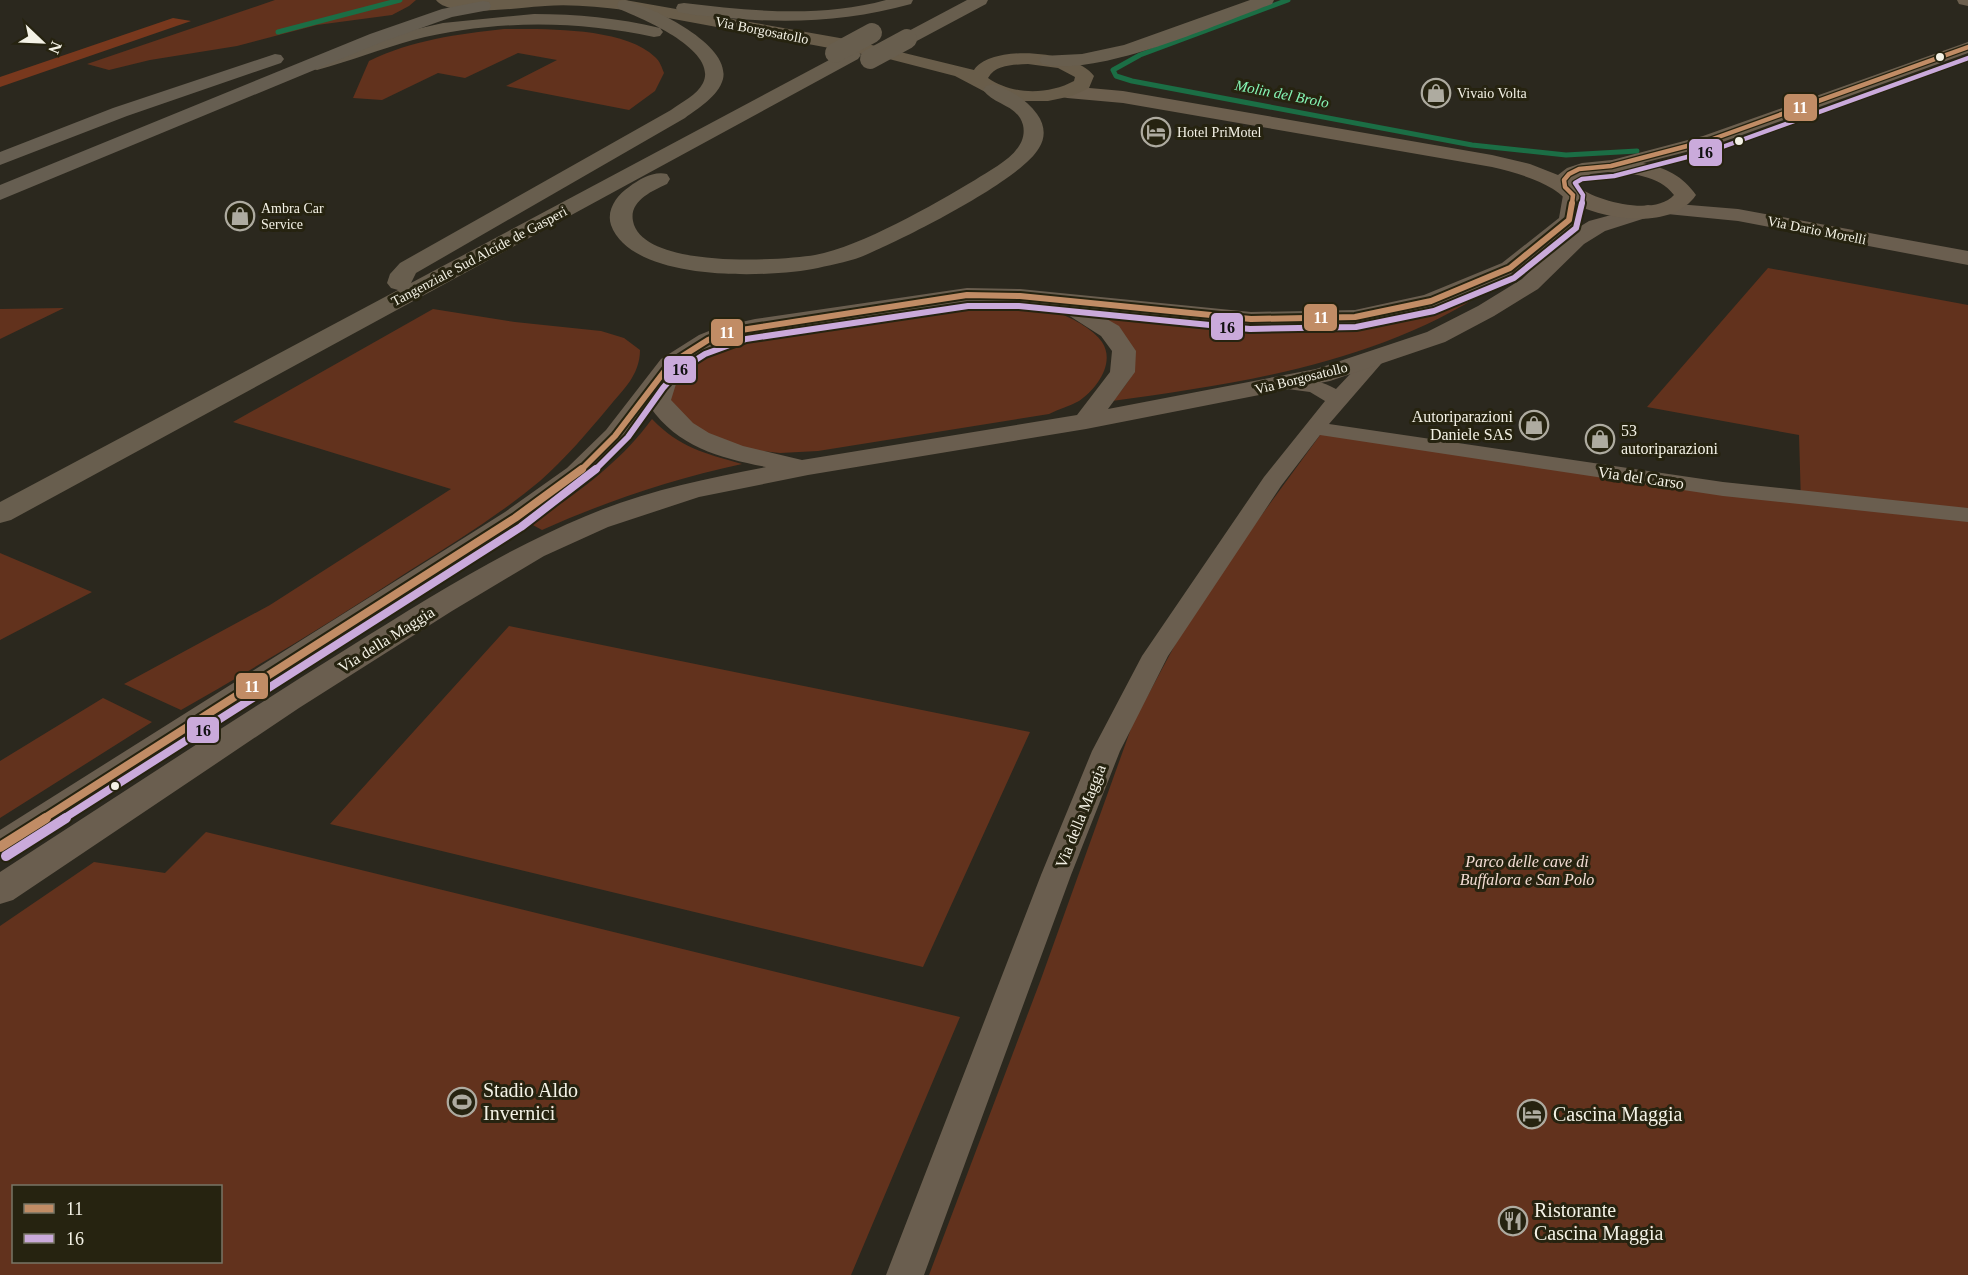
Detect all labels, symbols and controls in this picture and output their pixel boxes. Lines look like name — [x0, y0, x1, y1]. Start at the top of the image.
north arrow — [12, 12, 72, 72]
street label: Via Borgosatollo — [714, 14, 810, 47]
text: N — [45, 39, 65, 57]
unlabelled marker — [1934, 51, 1946, 63]
water label: Molin del Brolo — [1233, 77, 1331, 111]
shop icon: Vivaio Volta — [1420, 77, 1452, 109]
place label: Vivaio Volta — [1457, 86, 1528, 101]
line badge: 11 — [1783, 93, 1818, 122]
text: 11 — [1792, 99, 1808, 116]
hotel icon: Hotel PriMotel — [1140, 116, 1172, 148]
place label: Hotel PriMotel — [1177, 125, 1261, 140]
unlabelled marker — [1733, 135, 1745, 147]
line badge: 16 — [1688, 138, 1723, 167]
text: 16 — [1697, 144, 1713, 161]
shop icon: Ambra Car Service — [224, 200, 256, 232]
place label: Ambra Car Service — [261, 201, 324, 232]
street label: Tangenziale Sud Alcide de Gasperi — [389, 204, 570, 309]
street label: Via Dario Morelli — [1766, 214, 1868, 247]
line badge: 11 — [1303, 303, 1338, 332]
text: 11 — [1313, 309, 1329, 326]
line badge: 16 — [1210, 312, 1244, 341]
line badge: 11 — [710, 318, 744, 347]
text: 16 — [1219, 319, 1235, 336]
text: 11 — [719, 324, 735, 341]
line badge: 16 — [663, 355, 697, 384]
street label: Via Borgosatollo — [1253, 360, 1349, 397]
text: 16 — [672, 361, 688, 378]
place label: Autoriparazioni Daniele SAS — [1412, 408, 1514, 443]
shop icon: Autoriparazioni Daniele SAS — [1518, 409, 1550, 441]
place label: 53 autoriparazioni — [1621, 422, 1718, 458]
shop icon: 53 autoriparazioni — [1584, 423, 1616, 455]
street label: Via del Carso — [1597, 463, 1685, 492]
street label: Via della Maggia — [335, 603, 438, 677]
line badge: 11 — [235, 672, 269, 700]
text: 11 — [244, 678, 260, 695]
line badge: 16 — [186, 716, 220, 744]
text: 16 — [195, 722, 211, 739]
street label: Via della Maggia — [1052, 762, 1110, 871]
unlabelled marker — [109, 780, 121, 792]
park label: Parco delle cave di Buffalora e San Polo — [1460, 853, 1594, 889]
place label: Stadio Aldo Invernici — [483, 1079, 578, 1124]
sports icon: Stadio Aldo Invernici — [446, 1086, 478, 1118]
hotel icon: Cascina Maggia — [1516, 1098, 1548, 1130]
place label: Cascina Maggia — [1553, 1103, 1683, 1126]
legend — [12, 1185, 222, 1263]
text: 11 — [66, 1199, 83, 1219]
place label: Ristorante Cascina Maggia — [1534, 1199, 1664, 1245]
restaurant icon: Ristorante Cascina Maggia — [1497, 1205, 1529, 1237]
text: 16 — [66, 1229, 84, 1249]

